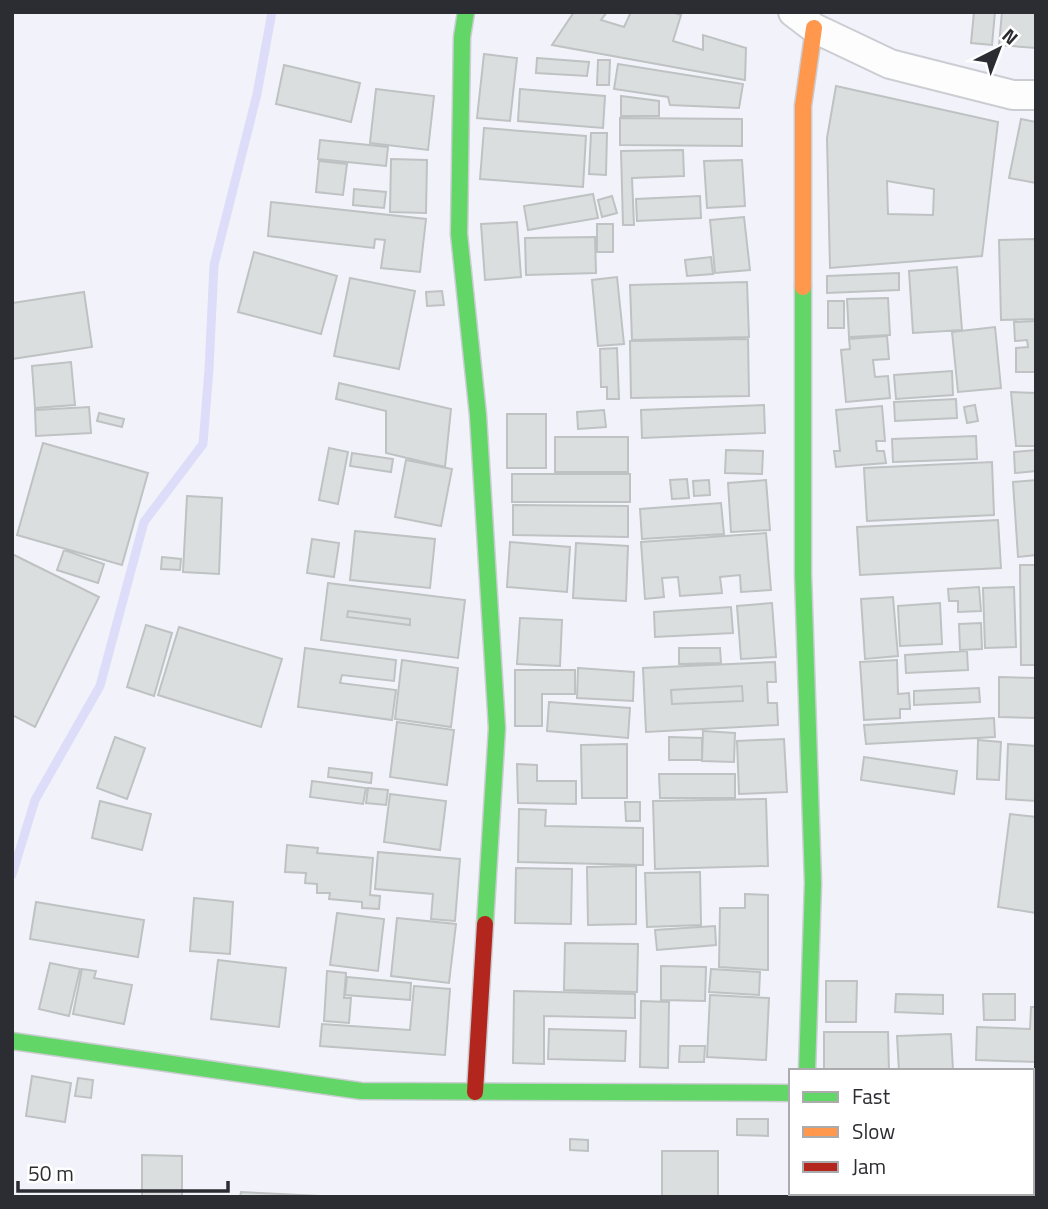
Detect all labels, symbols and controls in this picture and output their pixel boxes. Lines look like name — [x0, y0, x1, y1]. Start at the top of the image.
north arrow — [964, 14, 1034, 84]
text: N — [996, 21, 1025, 51]
legend — [789, 1069, 1034, 1195]
text: Fast — [852, 1080, 891, 1112]
text: Slow — [852, 1115, 895, 1147]
scale bar — [18, 1150, 228, 1194]
text: Jam — [852, 1150, 886, 1182]
text: 50 m — [28, 1157, 74, 1189]

